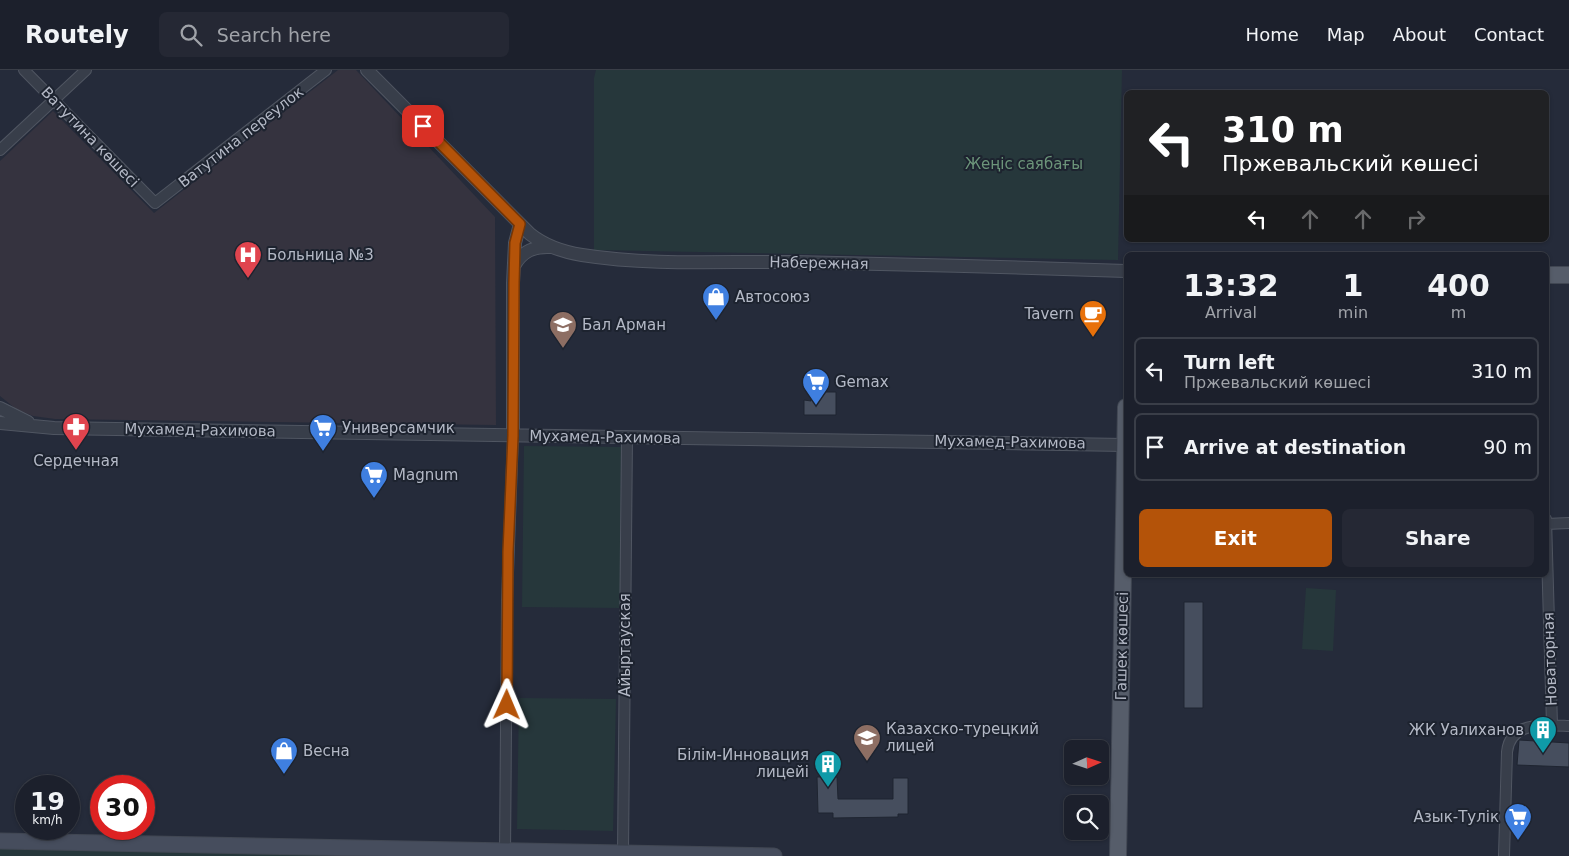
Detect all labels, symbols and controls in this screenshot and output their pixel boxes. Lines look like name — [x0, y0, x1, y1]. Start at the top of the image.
search box — [159, 12, 509, 57]
text: Routely — [25, 21, 129, 49]
icon: search — [177, 21, 205, 49]
text: Search here — [217, 24, 331, 46]
text: Home — [1246, 24, 1299, 45]
text: Map — [1327, 24, 1365, 45]
text: About — [1393, 24, 1446, 45]
text: Contact — [1474, 24, 1544, 45]
street label: Ватутина көшесі — [37, 83, 143, 191]
street label: Ватутина переулок — [175, 83, 307, 191]
pin — [402, 105, 444, 147]
icon: left — [1139, 110, 1204, 175]
text: 310 m — [1222, 110, 1344, 150]
icon: arrive — [409, 112, 437, 140]
text: Пржевальский көшесі — [1222, 151, 1479, 176]
park label: Жеңіс саябағы — [965, 155, 1083, 173]
icon: left — [1243, 205, 1271, 233]
icon: ahead — [1296, 205, 1324, 233]
icon: ahead — [1349, 205, 1377, 233]
icon: right — [1402, 205, 1430, 233]
hospital icon: Больница №3 — [233, 240, 263, 279]
place label: Больница №3 — [267, 246, 374, 264]
street label: Набережная — [769, 253, 869, 273]
text: 13:32 — [1183, 268, 1279, 303]
text: 1 — [1342, 268, 1363, 303]
text: 400 — [1427, 268, 1490, 303]
shop icon: Автосоюз — [701, 282, 731, 321]
place label: Автосоюз — [735, 288, 810, 306]
cafe icon: Tavern — [1078, 299, 1108, 338]
text: Arrival — [1205, 303, 1257, 322]
text: min — [1338, 303, 1368, 322]
text: m — [1451, 303, 1466, 322]
place label: Tavern — [1024, 305, 1074, 323]
school or university icon: Бал Арман — [548, 310, 578, 349]
place label: Бал Арман — [582, 316, 666, 334]
text: Turn left — [1184, 351, 1275, 373]
icon: left — [1141, 357, 1169, 385]
text: 310 m — [1471, 360, 1532, 382]
supermarket icon: Gemax — [801, 367, 831, 406]
place label: Gemax — [835, 373, 889, 391]
text: Пржевальский көшесі — [1184, 373, 1371, 392]
pharmacy icon: Сердечная — [61, 412, 91, 451]
supermarket icon: Универсамчик — [308, 413, 338, 452]
place label: Универсамчик — [342, 419, 455, 437]
street label: Мухамед-Рахимова — [124, 420, 276, 440]
street label: Мухамед-Рахимова — [529, 427, 681, 447]
street label: Мухамед-Рахимова — [934, 432, 1086, 452]
icon: arrive — [1141, 433, 1169, 461]
text: Arrive at destination — [1184, 436, 1406, 458]
text: 90 m — [1483, 436, 1532, 458]
place label: Сердечная — [33, 452, 119, 470]
supermarket icon: Magnum — [359, 460, 389, 499]
place label: Magnum — [393, 466, 458, 484]
button: Exit — [1139, 509, 1332, 567]
button: Share — [1342, 509, 1534, 567]
street label: Гашек көшесі — [1112, 591, 1132, 701]
street label: Айыртауская — [616, 593, 634, 697]
street label: Новаторная — [1539, 612, 1561, 706]
position arrow — [480, 678, 532, 730]
building icon: ЖК Уалиханов — [1528, 715, 1558, 754]
place label: Казахско-турецкий лицей — [886, 720, 1039, 755]
place label: ЖК Уалиханов — [1409, 721, 1524, 739]
school or university icon: Казахско-турецкий лицей — [852, 723, 882, 762]
shop icon: Весна — [269, 736, 299, 775]
north arrow — [1064, 740, 1109, 785]
map controls — [1064, 740, 1109, 840]
place label: Весна — [303, 742, 350, 760]
place label: Білім-Инновация лицейі — [677, 746, 809, 781]
building icon: Білім-Инновация лицейі — [813, 749, 843, 788]
speed limit sign: 30 — [90, 775, 155, 840]
text: 19 — [30, 787, 65, 816]
button: search — [1064, 795, 1109, 840]
supermarket icon: Азык-Тулiк — [1503, 802, 1533, 841]
place label: Азык-Тулiк — [1414, 808, 1499, 826]
text: km/h — [32, 813, 63, 827]

